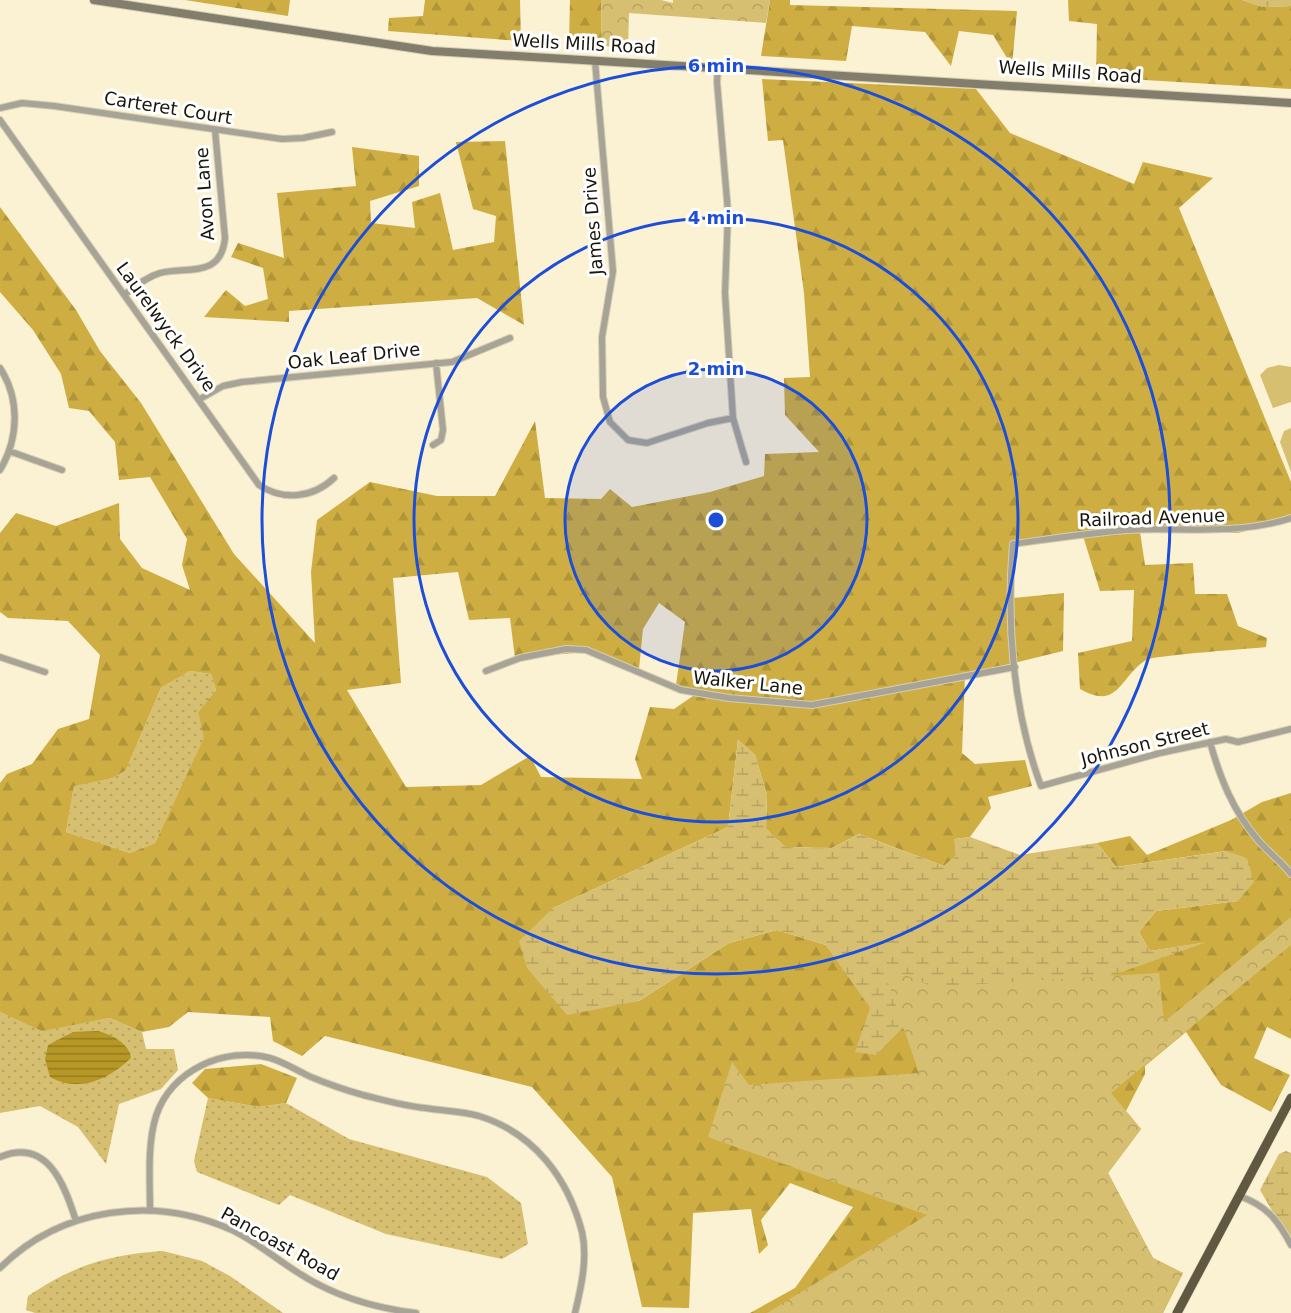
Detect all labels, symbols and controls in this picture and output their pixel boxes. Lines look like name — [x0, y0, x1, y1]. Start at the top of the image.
street label: Wells Mills Road — [512, 29, 656, 58]
text: 6 min — [688, 55, 744, 76]
street label: Wells Mills Road — [998, 56, 1142, 87]
street label: Carteret Court — [103, 87, 234, 128]
street label: Avon Lane — [191, 147, 218, 241]
street label: James Drive — [578, 166, 607, 277]
text: 4 min — [688, 207, 744, 228]
street label: Laurelwyck Drive — [112, 258, 220, 396]
street label: Oak Leaf Drive — [287, 338, 421, 373]
text: 2 min — [688, 358, 744, 379]
street label: Railroad Avenue — [1079, 504, 1225, 531]
centre of rings — [706, 510, 726, 530]
street label: Walker Lane — [692, 666, 804, 699]
street label: Johnson Street — [1078, 717, 1211, 770]
street label: Pancoast Road — [218, 1202, 343, 1285]

